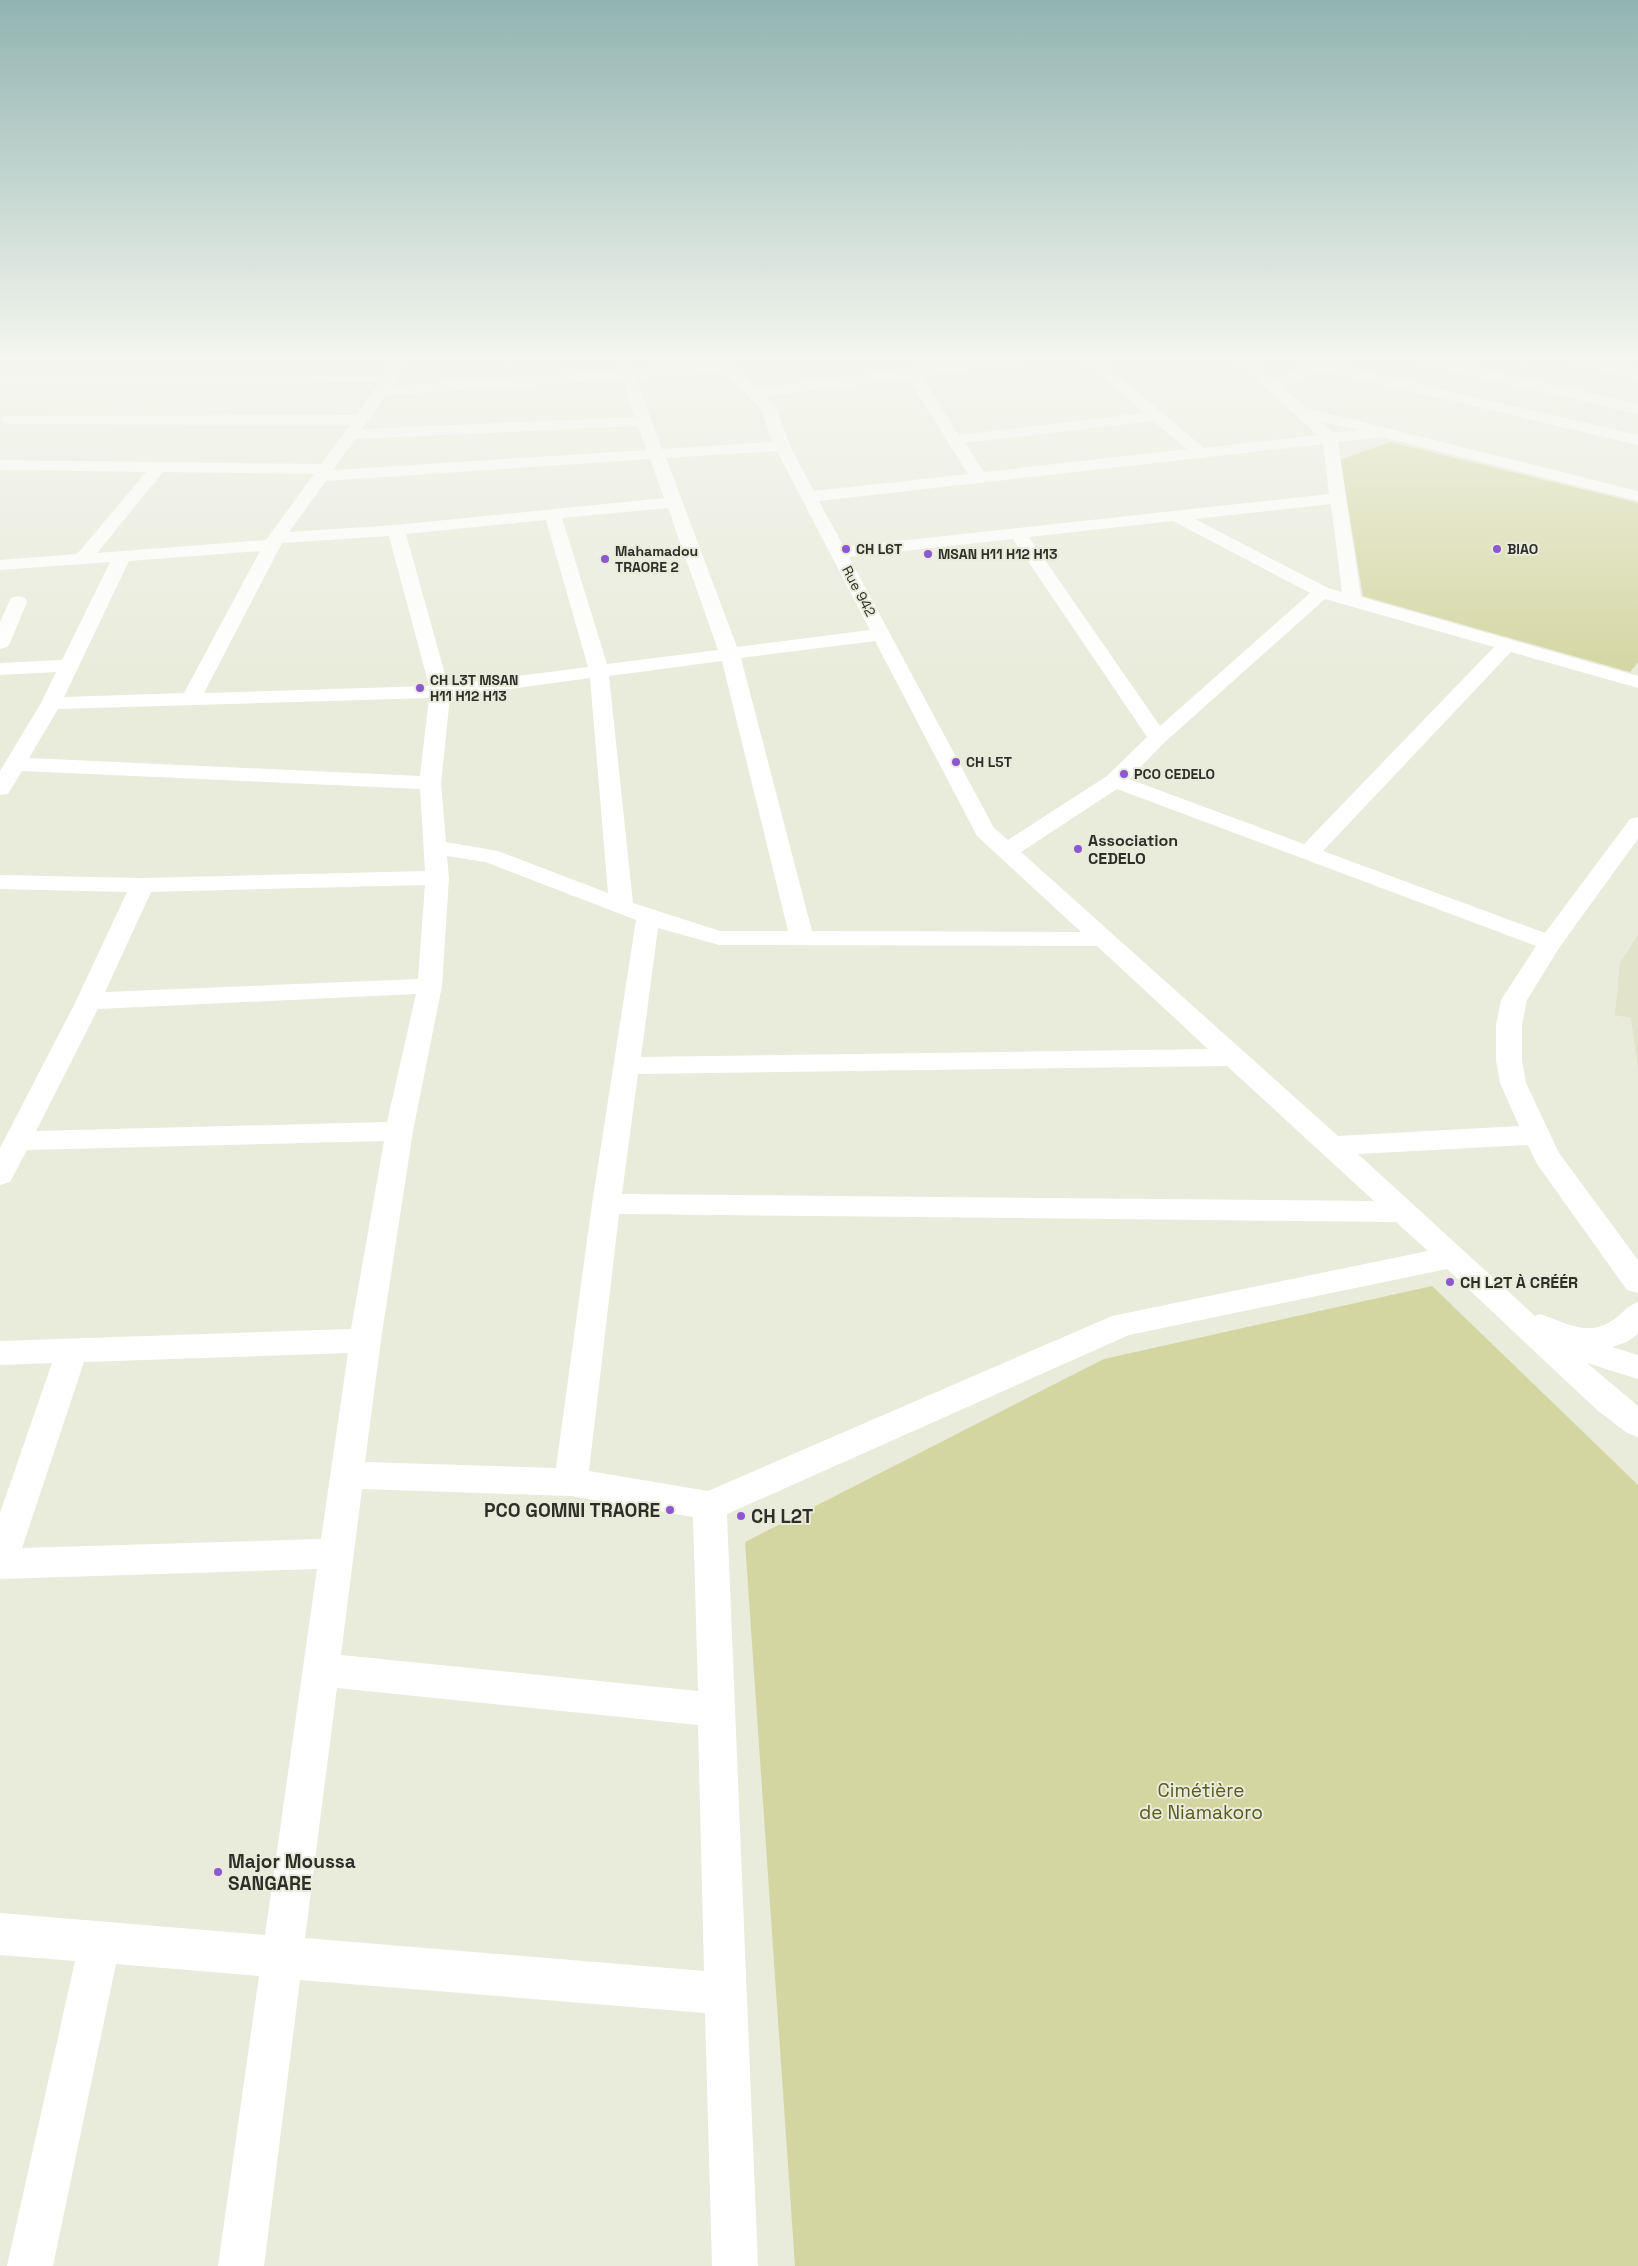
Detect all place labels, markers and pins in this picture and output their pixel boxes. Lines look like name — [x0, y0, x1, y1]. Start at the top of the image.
place label: CH L6T — [856, 540, 902, 558]
place label: BIAO — [1507, 540, 1538, 558]
place label: Mahamadou TRAORE 2 — [615, 542, 698, 576]
marker: CH L6T — [840, 543, 852, 555]
marker: BIAO — [1491, 543, 1503, 555]
place label: MSAN H11 H12 H13 — [938, 545, 1057, 563]
marker: MSAN H11 H12 H13 — [922, 548, 934, 560]
marker: Mahamadou TRAORE 2 — [599, 553, 611, 565]
place label: CH L3T MSAN H11 H12 H13 — [430, 671, 518, 705]
marker: CH L3T MSAN H11 H12 H13 — [414, 682, 426, 694]
place label: CH L5T — [966, 753, 1012, 771]
marker: CH L5T — [950, 756, 962, 768]
place label: PCO CEDELO — [1134, 765, 1215, 783]
marker: PCO CEDELO — [1118, 768, 1130, 780]
place label: Association CEDELO — [1088, 830, 1178, 869]
marker: Association CEDELO — [1072, 843, 1084, 855]
place label: CH L2T À CRÉÉR — [1460, 1272, 1578, 1293]
marker: CH L2T À CRÉÉR — [1444, 1276, 1456, 1288]
place label: PCO GOMNI TRAORE — [484, 1498, 660, 1523]
marker: PCO GOMNI TRAORE — [664, 1504, 676, 1516]
place label: CH L2T — [751, 1504, 813, 1529]
marker: CH L2T — [735, 1510, 747, 1522]
place label: Major Moussa SANGARE — [228, 1849, 356, 1896]
marker: Major Moussa SANGARE — [212, 1866, 224, 1878]

